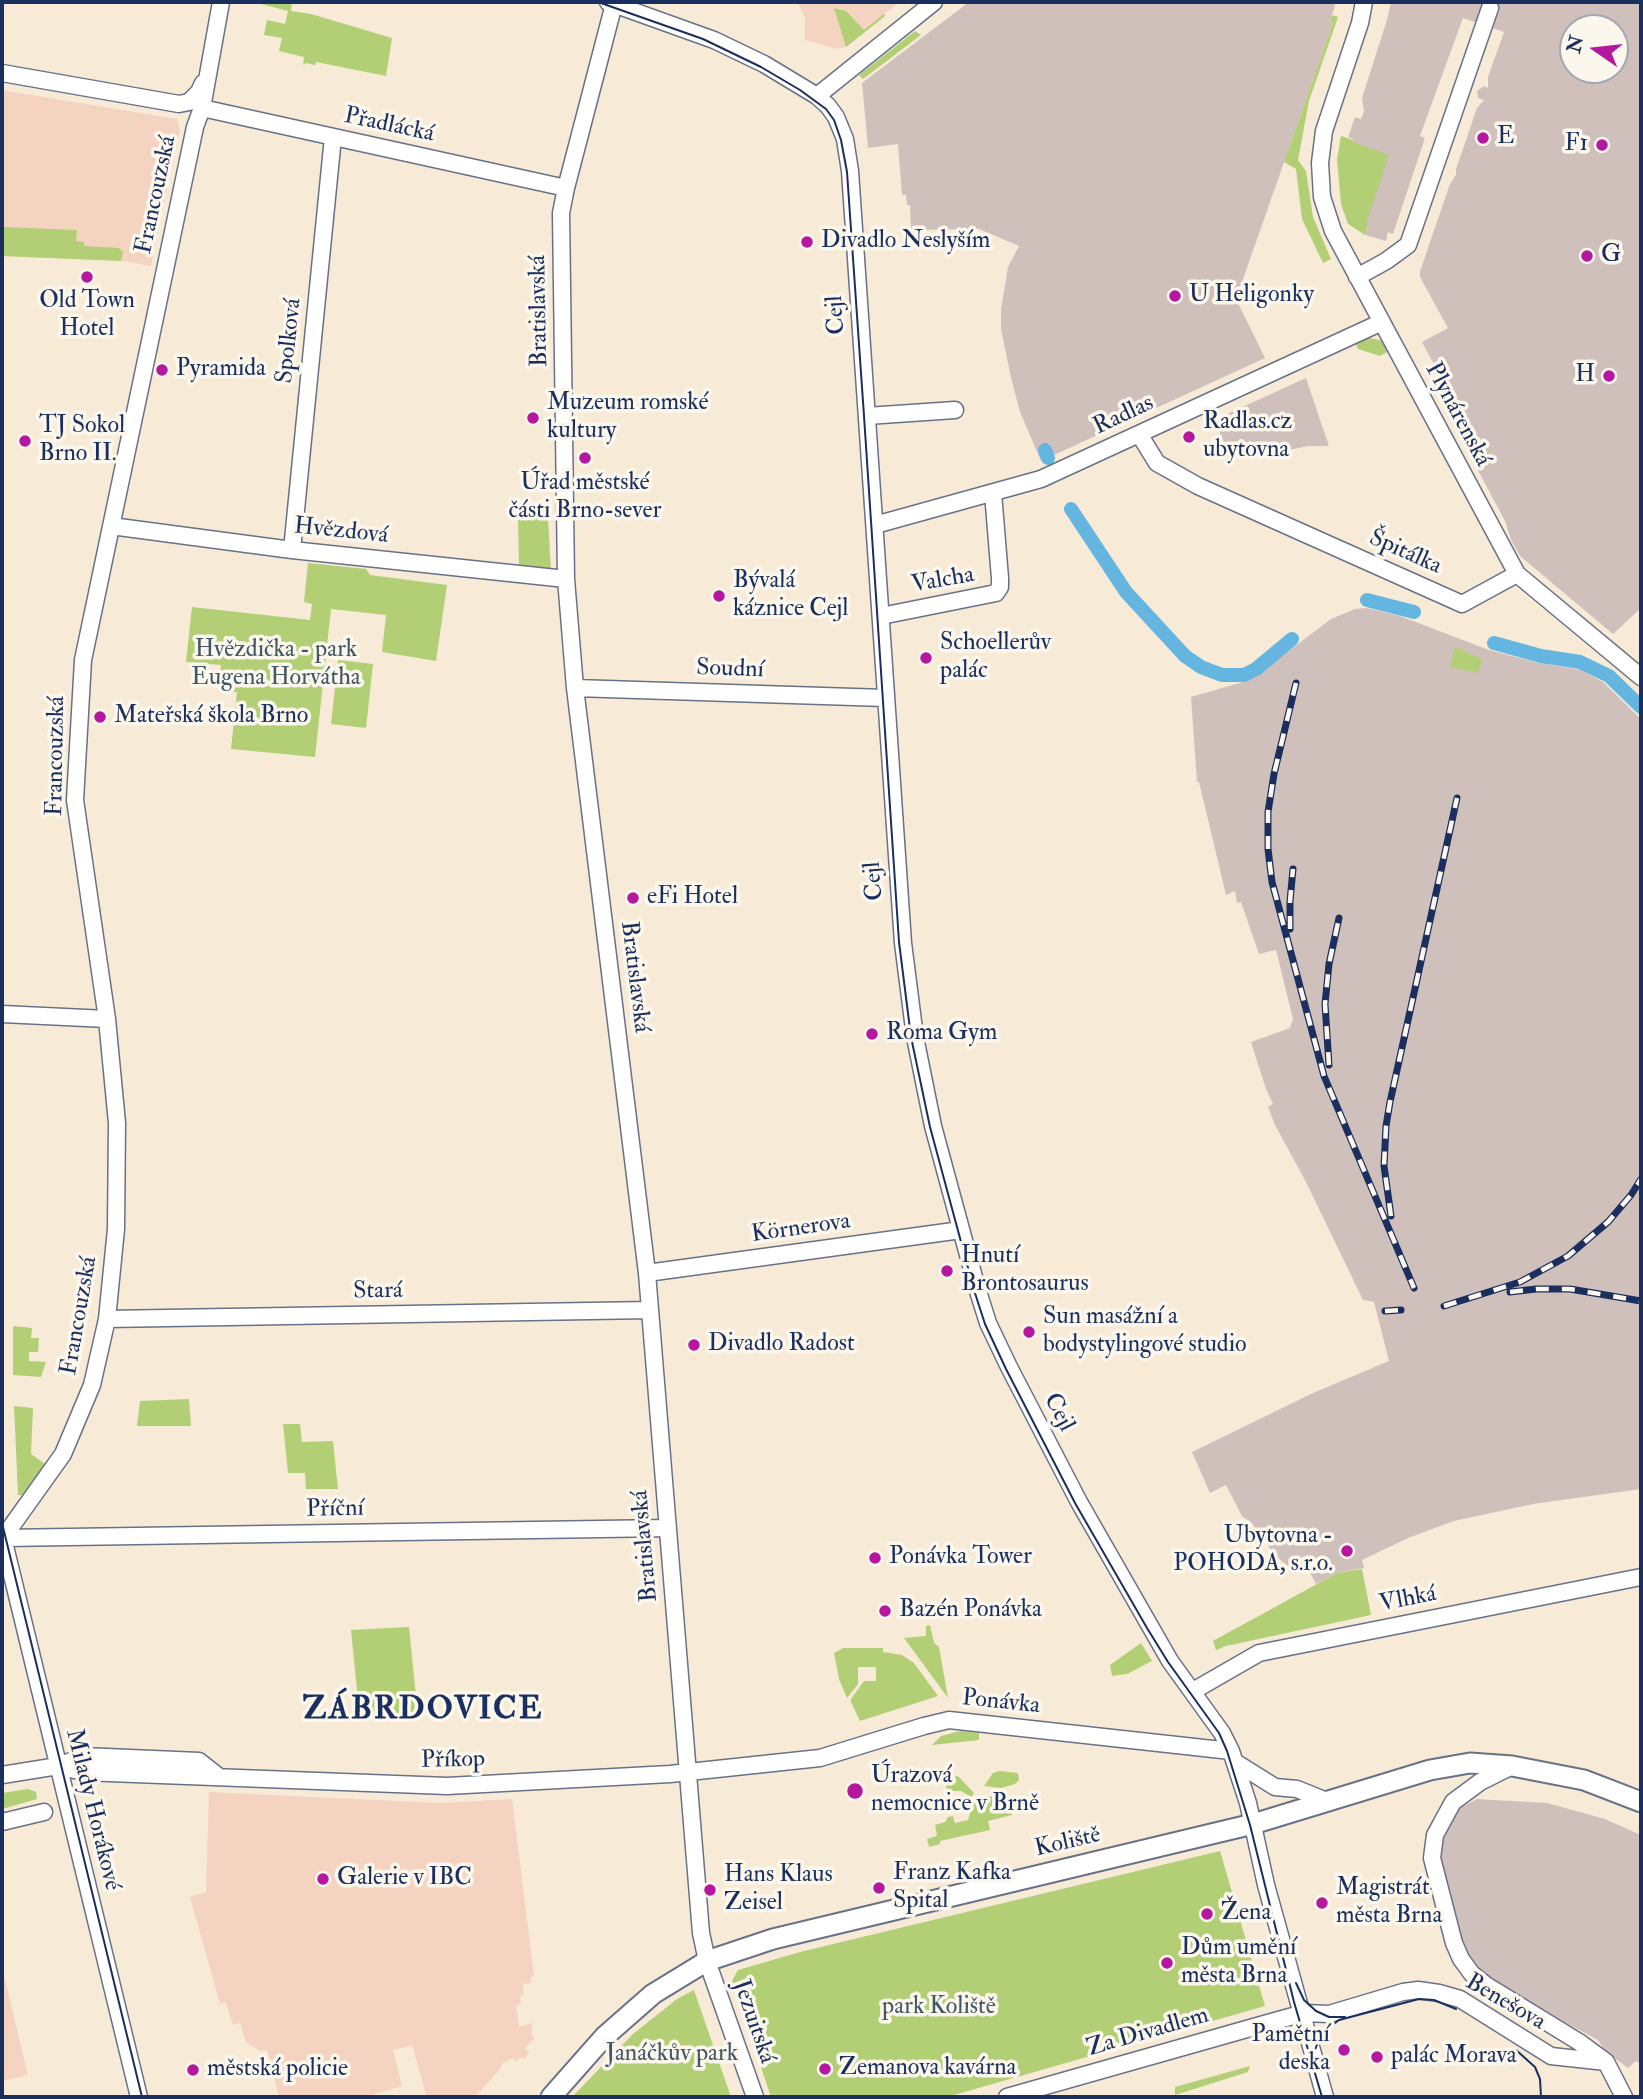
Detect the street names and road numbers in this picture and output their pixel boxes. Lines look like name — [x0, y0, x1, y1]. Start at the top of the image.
street label: Přadlácká — [341, 102, 437, 150]
street label: Francouzská — [130, 133, 184, 257]
street label: Bratislavská — [525, 255, 555, 367]
street label: Cejl — [821, 294, 853, 336]
street label: Spolková — [271, 297, 309, 385]
street label: Plynárenská — [1418, 358, 1496, 472]
street label: Radlas — [1089, 390, 1159, 442]
street label: Hvězdová — [293, 513, 389, 551]
street label: Špitálka — [1364, 524, 1446, 582]
street label: Valcha — [909, 561, 977, 601]
street label: Soudní — [696, 654, 764, 686]
street label: Francouzská — [42, 696, 72, 816]
street label: Cejl — [859, 860, 891, 902]
street label: Bratislavská — [613, 920, 655, 1034]
street label: Körnerova — [750, 1208, 852, 1250]
street label: Francouzská — [55, 1254, 105, 1378]
street label: Stará — [353, 1277, 403, 1307]
street label: Cejl — [1036, 1389, 1080, 1437]
street label: Bratislavská — [627, 1489, 665, 1603]
street label: Příční — [306, 1495, 364, 1525]
street label: Vlhká — [1377, 1580, 1439, 1620]
street label: Ponávka — [961, 1685, 1041, 1721]
street label: Milady Horákové — [58, 1726, 126, 1894]
street label: Příkop — [421, 1746, 485, 1776]
street label: Koliště — [1032, 1822, 1104, 1864]
street label: Benešova — [1460, 1969, 1550, 2037]
street label: Jezuitská — [725, 1976, 781, 2068]
street label: Za Divadlem — [1084, 2002, 1212, 2064]

